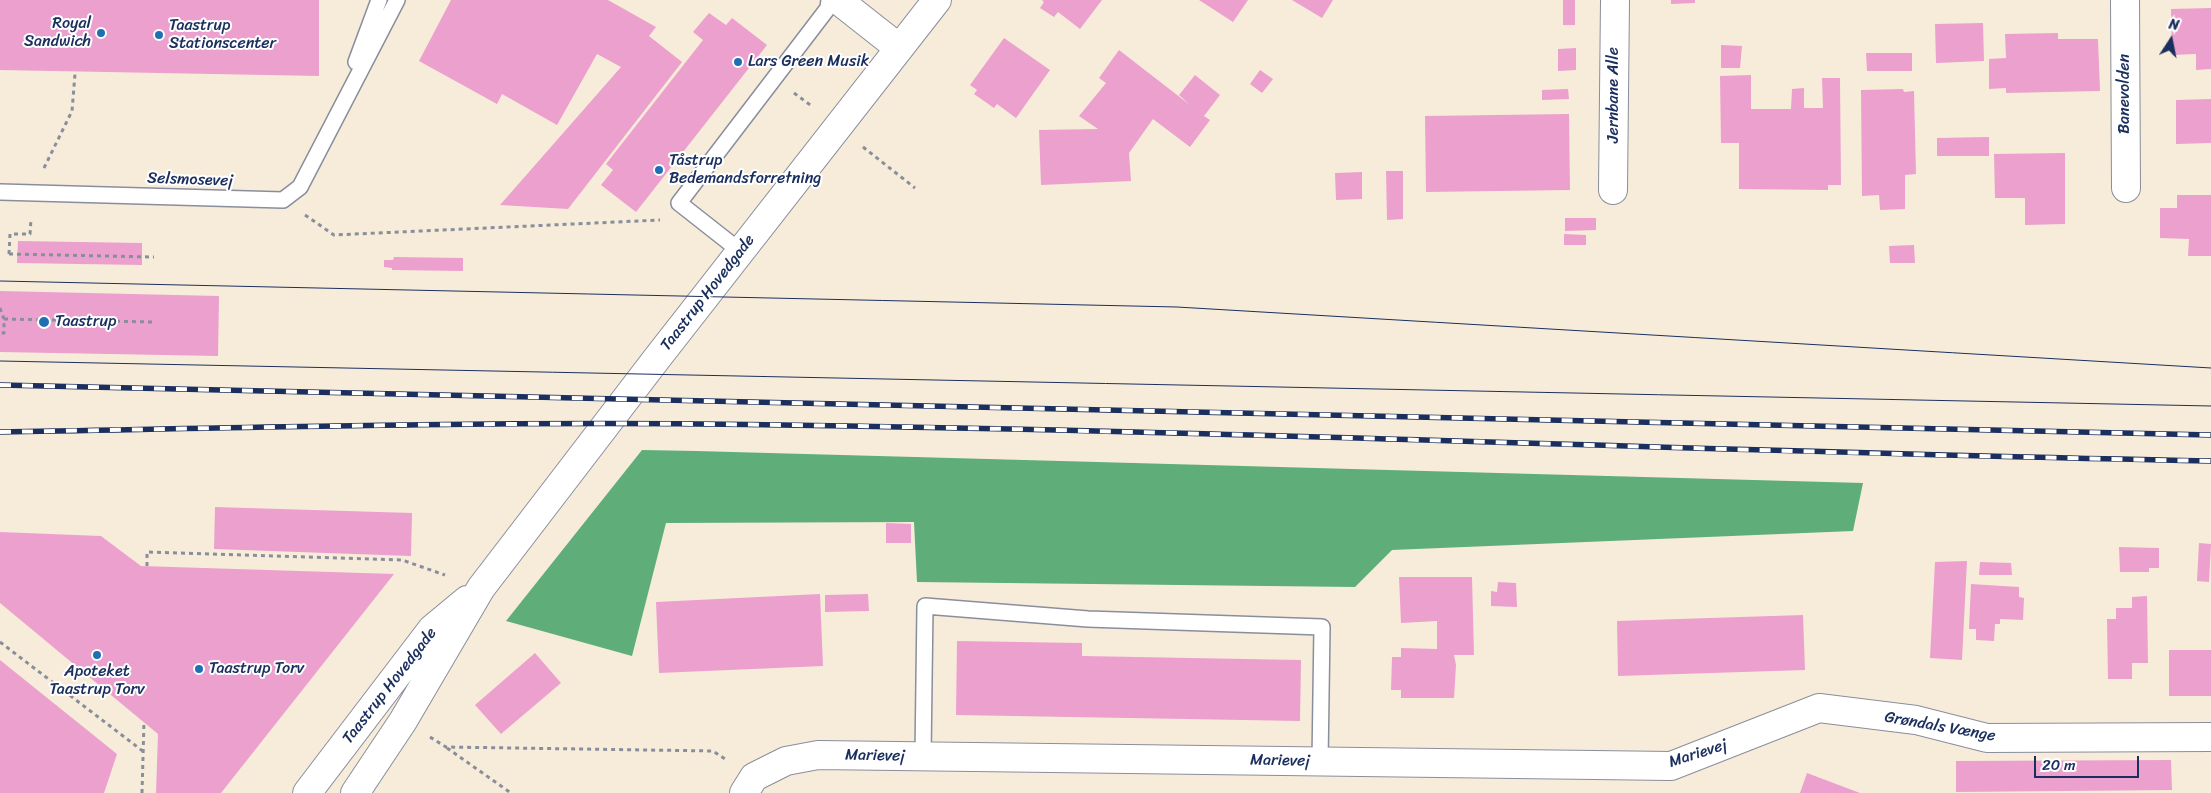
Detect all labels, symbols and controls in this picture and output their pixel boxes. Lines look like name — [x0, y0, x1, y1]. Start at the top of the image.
text: N — [2167, 12, 2181, 38]
place label: Royal Sandwich — [24, 14, 91, 52]
north arrow — [2146, 15, 2196, 65]
place label: Taastrup Stationscenter — [169, 16, 276, 54]
marker: Royal Sandwich — [95, 27, 107, 39]
marker: Taastrup Stationscenter — [153, 29, 165, 41]
street label: Jernbane Alle — [1604, 47, 1624, 143]
place label: Lars Green Musik — [748, 52, 869, 72]
street label: Banevolden — [2115, 54, 2135, 134]
marker: Lars Green Musik — [732, 56, 744, 68]
place label: Tåstrup Bedemandsforretning — [669, 151, 821, 189]
marker: Tåstrup Bedemandsforretning — [653, 164, 665, 176]
street label: Selsmosevej — [147, 169, 233, 191]
street label: Taastrup Hovedgade — [657, 231, 759, 355]
place label: Taastrup — [55, 312, 116, 332]
marker: Taastrup — [37, 315, 51, 329]
street label: Taastrup Hovedgade — [339, 624, 441, 748]
marker: Apoteket Taastrup Torv — [91, 649, 103, 661]
place label: Taastrup Torv — [209, 659, 304, 679]
place label: Apoteket Taastrup Torv — [49, 662, 145, 700]
marker: Taastrup Torv — [193, 663, 205, 675]
street label: Grøndals Vænge — [1883, 708, 1997, 746]
street label: Marievej — [1666, 736, 1730, 772]
street label: Marievej — [845, 746, 905, 766]
scale bar — [2036, 746, 2141, 778]
street label: Marievej — [1250, 751, 1310, 771]
text: 20 m — [2042, 752, 2076, 778]

